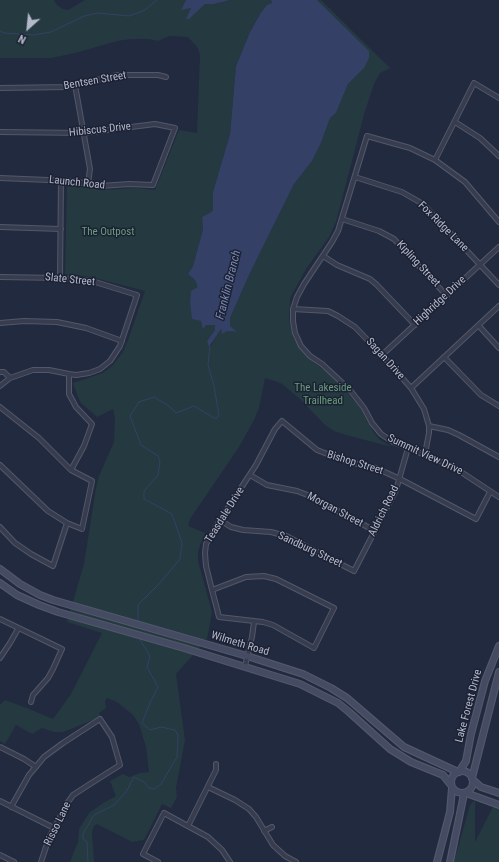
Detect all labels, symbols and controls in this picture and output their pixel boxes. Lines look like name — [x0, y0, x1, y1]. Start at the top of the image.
north arrow — [8, 8, 48, 48]
text: N — [16, 32, 28, 46]
street label: Bentsen Street — [63, 69, 127, 93]
street label: Hibiscus Drive — [68, 120, 132, 140]
street label: Launch Road — [48, 174, 106, 192]
street label: Fox Ridge Lane — [415, 199, 471, 255]
park label: The Outpost — [81, 225, 135, 239]
street label: Kipling Street — [393, 238, 443, 290]
water label: Franklin Branch — [213, 249, 245, 321]
street label: Slate Street — [44, 271, 96, 289]
street label: Highridge Drive — [411, 274, 469, 328]
street label: Sagan Drive — [363, 335, 407, 383]
park label: The Lakeside Trailhead — [294, 381, 352, 407]
street label: Summit View Drive — [385, 432, 465, 478]
street label: Bishop Street — [325, 448, 385, 478]
street label: Aldrich Road — [366, 483, 402, 539]
street label: Teasdale Drive — [203, 485, 247, 545]
street label: Morgan Street — [305, 490, 365, 530]
street label: Sandburg Street — [276, 529, 344, 571]
street label: Wilmeth Road — [209, 629, 271, 659]
street label: Lake Forest Drive — [453, 668, 485, 744]
street label: Risso Lane — [42, 800, 74, 848]

